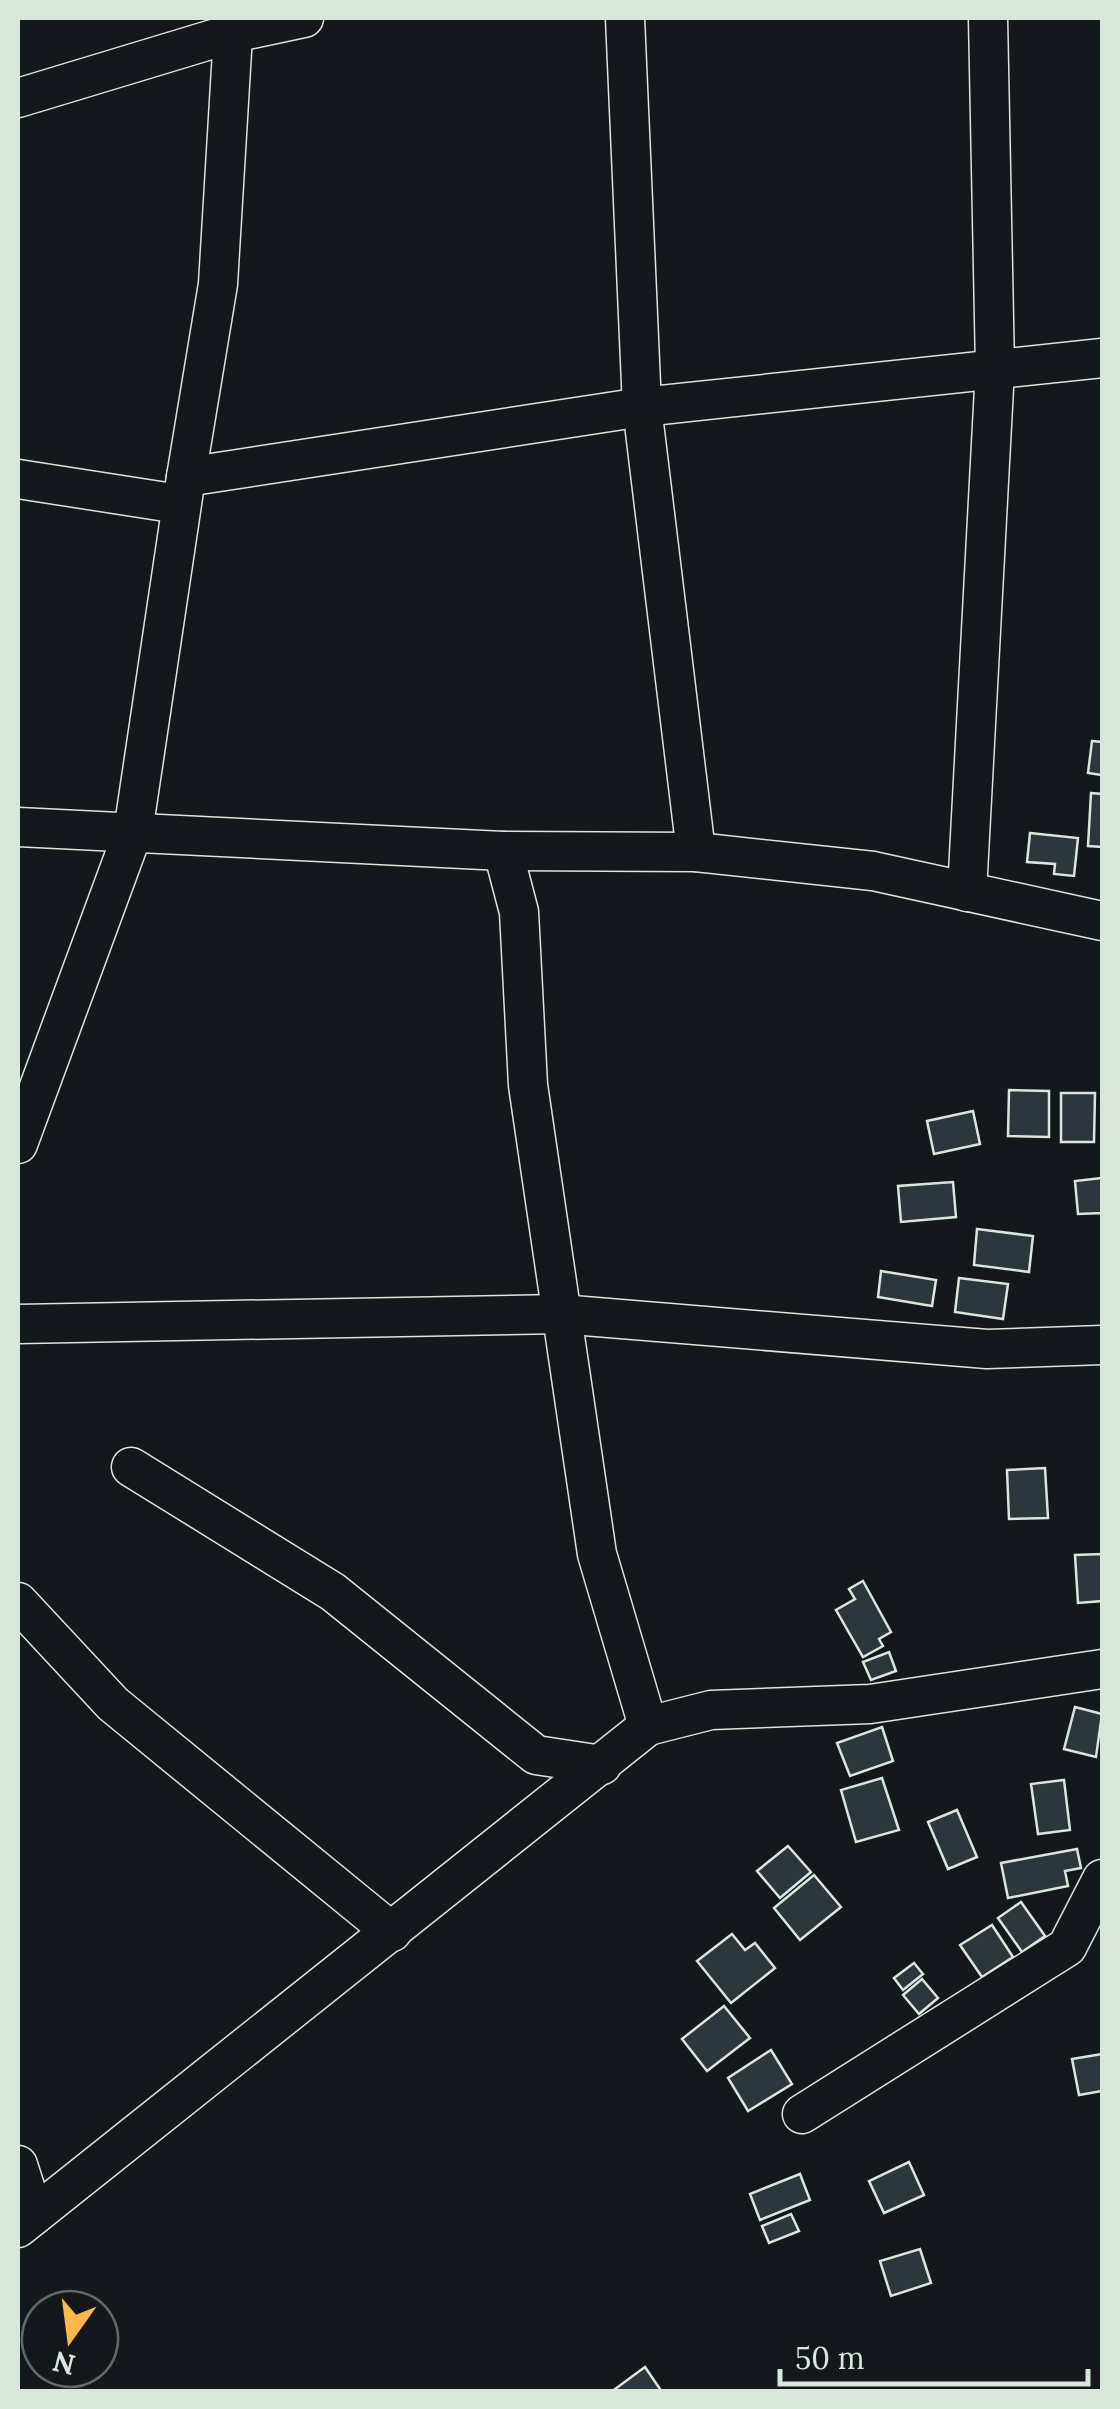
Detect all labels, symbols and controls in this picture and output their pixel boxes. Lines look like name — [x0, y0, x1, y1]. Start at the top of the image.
north arrow — [20, 2289, 120, 2389]
scale bar — [780, 2324, 1088, 2386]
text: 50 m — [795, 2339, 865, 2377]
text: N — [49, 2343, 79, 2383]

